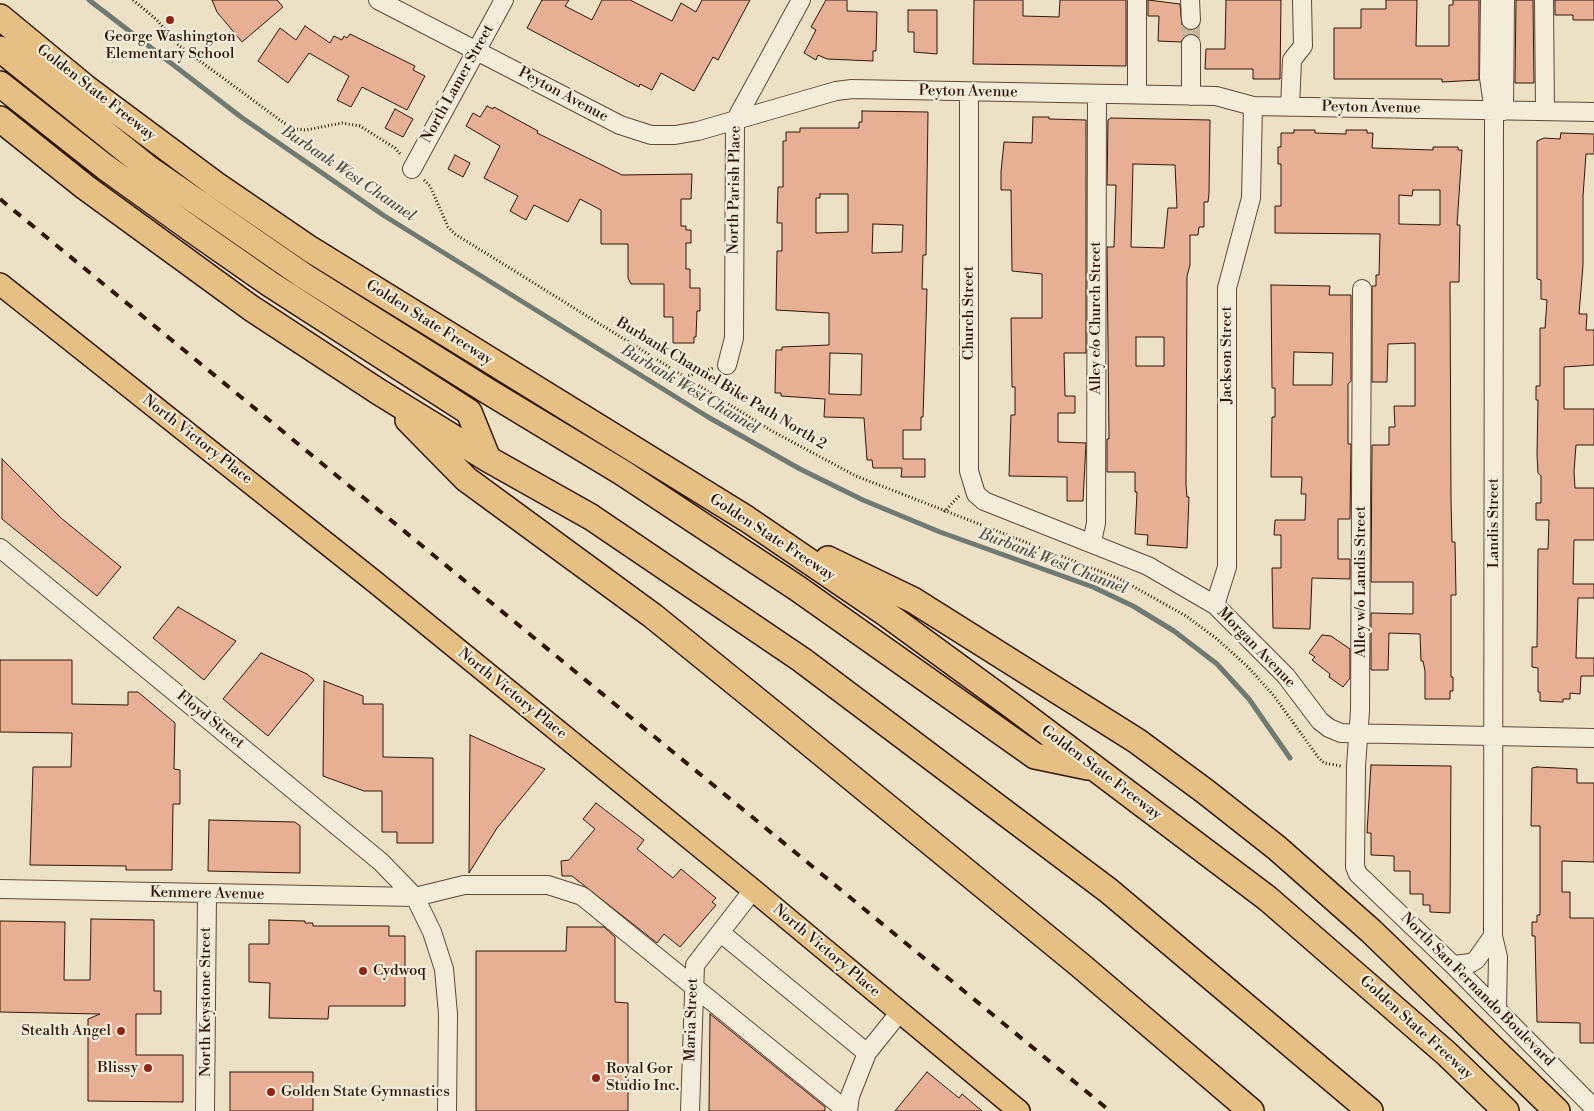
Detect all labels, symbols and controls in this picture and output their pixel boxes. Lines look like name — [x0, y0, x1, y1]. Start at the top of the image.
marker: George Washington Elementary School — [164, 14, 176, 26]
street label: North Lamer Street — [418, 22, 498, 146]
place label: George Washington Elementary School — [104, 28, 236, 63]
street label: Golden State Freeway — [33, 41, 159, 145]
street label: Peyton Avenue — [515, 64, 611, 126]
street label: Peyton Avenue — [918, 82, 1018, 102]
street label: Peyton Avenue — [1321, 98, 1421, 118]
water label: Burbank West Channel — [277, 122, 419, 226]
street label: North Parish Place — [725, 126, 745, 254]
street label: Alley e/o Church Street — [1087, 241, 1105, 395]
street label: Church Street — [960, 266, 978, 360]
street label: Golden State Freeway — [362, 277, 496, 369]
street label: Jackson Street — [1218, 306, 1236, 404]
street label: Burbank Channel Bike Path North 2 — [613, 314, 829, 454]
water label: Burbank West Channel — [617, 341, 763, 439]
street label: North Victory Place — [138, 391, 256, 489]
street label: Landis Street — [1485, 478, 1503, 568]
street label: Golden State Freeway — [706, 491, 838, 585]
street label: Alley w/o Landis Street — [1352, 506, 1370, 658]
water label: Burbank West Channel — [976, 525, 1130, 599]
street label: Morgan Avenue — [1213, 604, 1299, 692]
street label: North Victory Place — [454, 645, 570, 743]
street label: Floyd Street — [173, 687, 247, 753]
street label: Golden State Freeway — [1037, 722, 1165, 824]
street label: Kenmere Avenue — [150, 884, 264, 904]
street label: North Victory Place — [769, 901, 883, 1001]
street label: North San Fernando Boulevard — [1396, 909, 1558, 1071]
street label: North Keystone Street — [197, 927, 215, 1077]
place label: Cydwoq — [373, 962, 426, 980]
marker: Cydwoq — [357, 965, 369, 977]
street label: Golden State Freeway — [1356, 972, 1476, 1084]
street label: Maria Street — [682, 978, 702, 1062]
place label: Stealth Angel — [21, 1022, 111, 1040]
marker: Stealth Angel — [115, 1025, 127, 1037]
place label: Blissy — [97, 1059, 138, 1077]
place label: Royal Gor Studio Inc. — [606, 1060, 679, 1095]
marker: Blissy — [142, 1062, 154, 1074]
marker: Royal Gor Studio Inc. — [590, 1072, 602, 1084]
place label: Golden State Gymnastics — [281, 1083, 450, 1101]
marker: Golden State Gymnastics — [265, 1086, 277, 1098]

